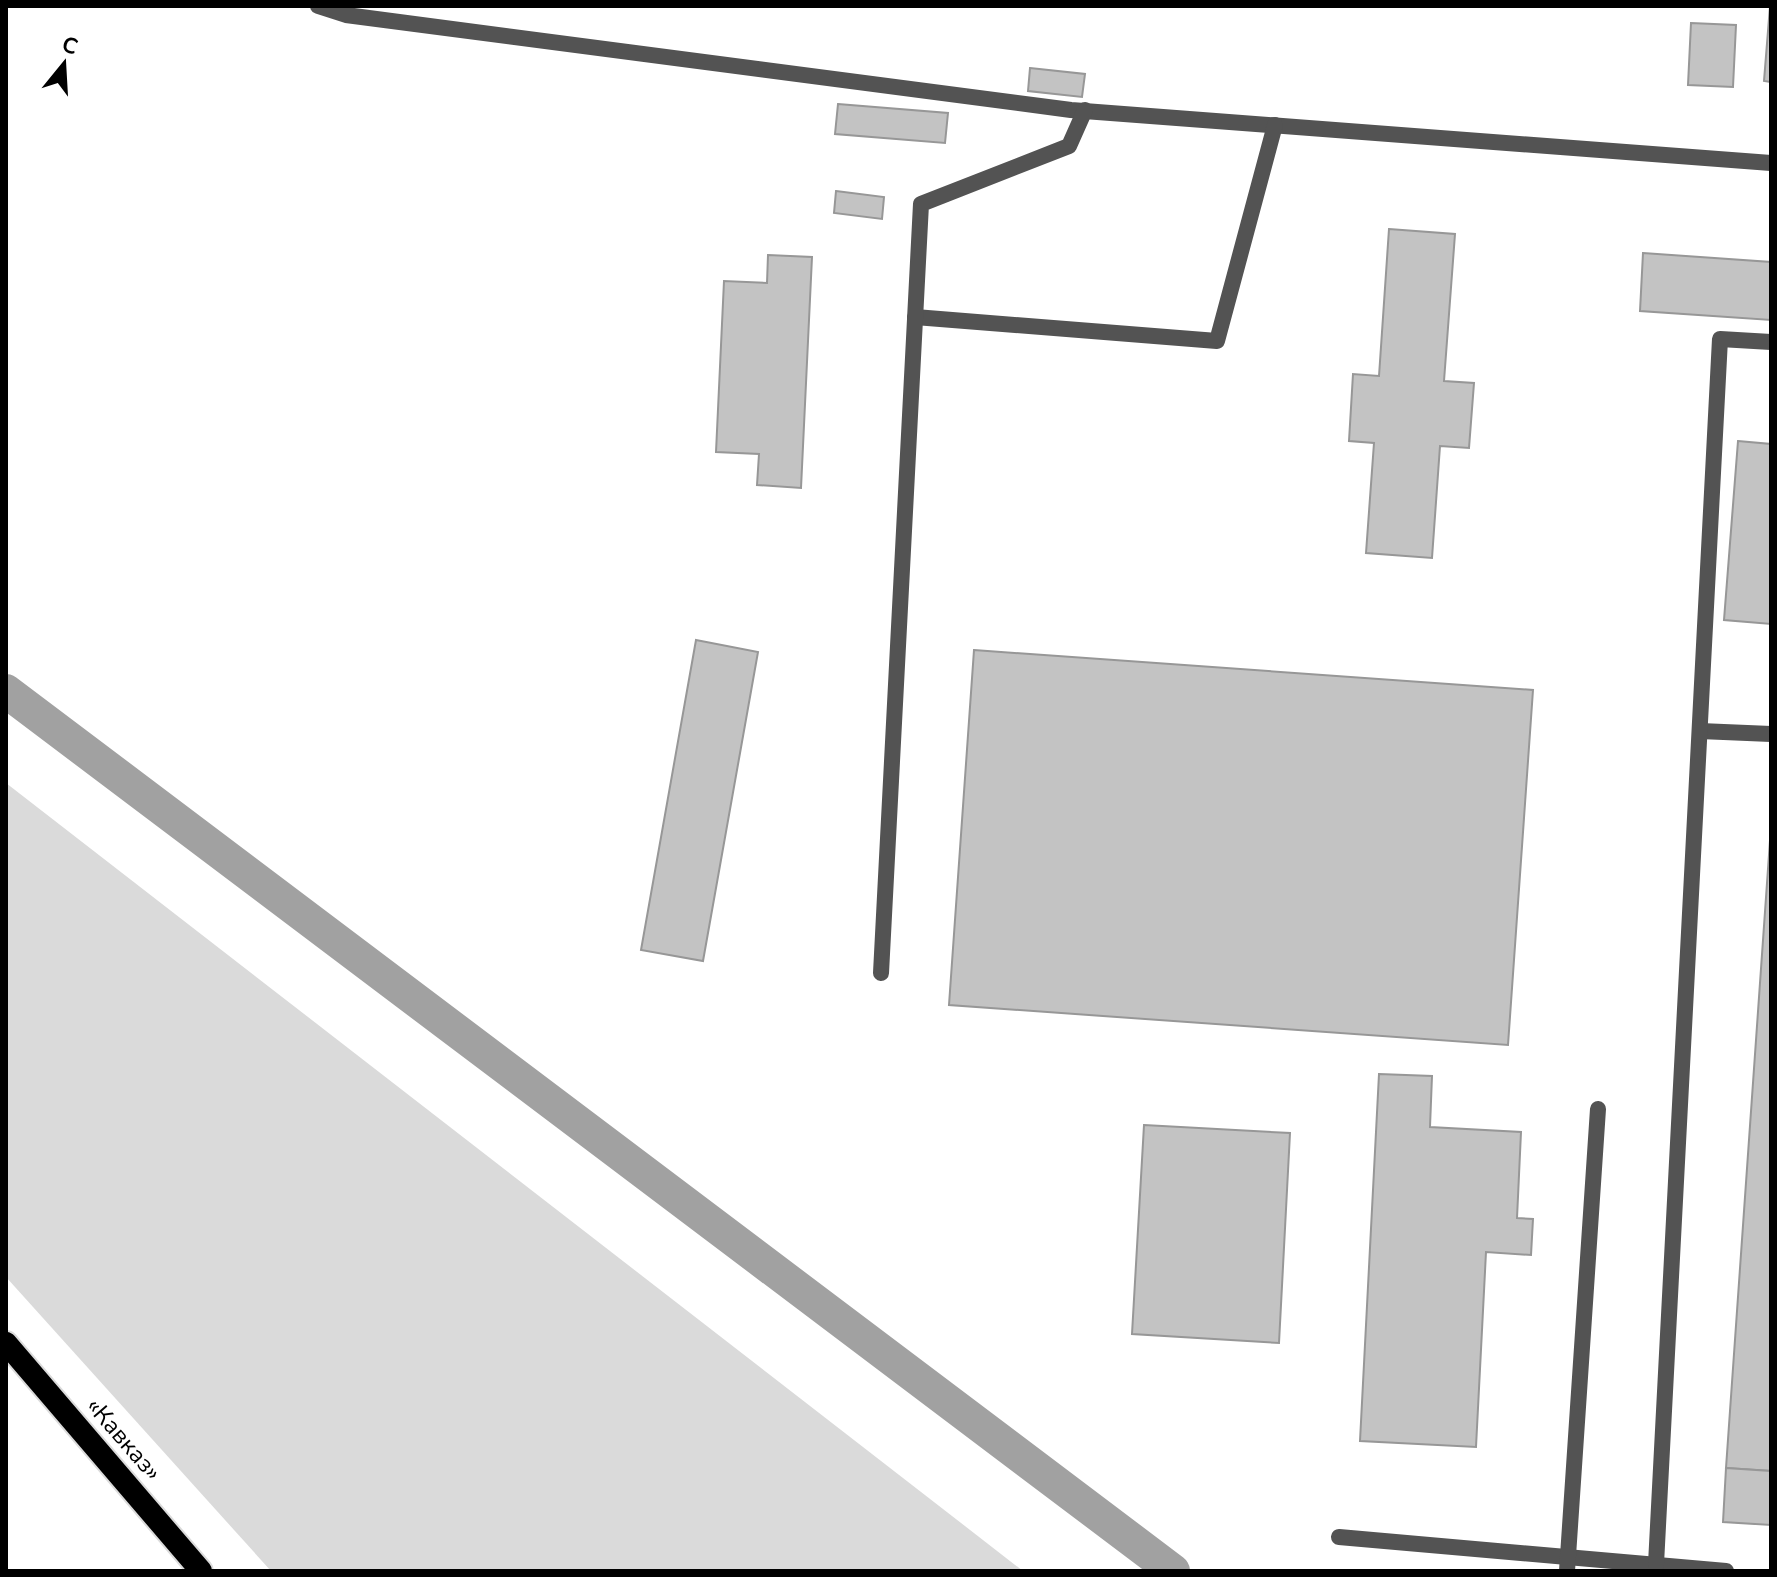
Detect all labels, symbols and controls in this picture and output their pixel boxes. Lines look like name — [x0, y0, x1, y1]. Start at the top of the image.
north arrow — [24, 24, 104, 104]
text: С — [58, 29, 82, 63]
street label: «Кавказ» — [79, 1391, 169, 1487]

